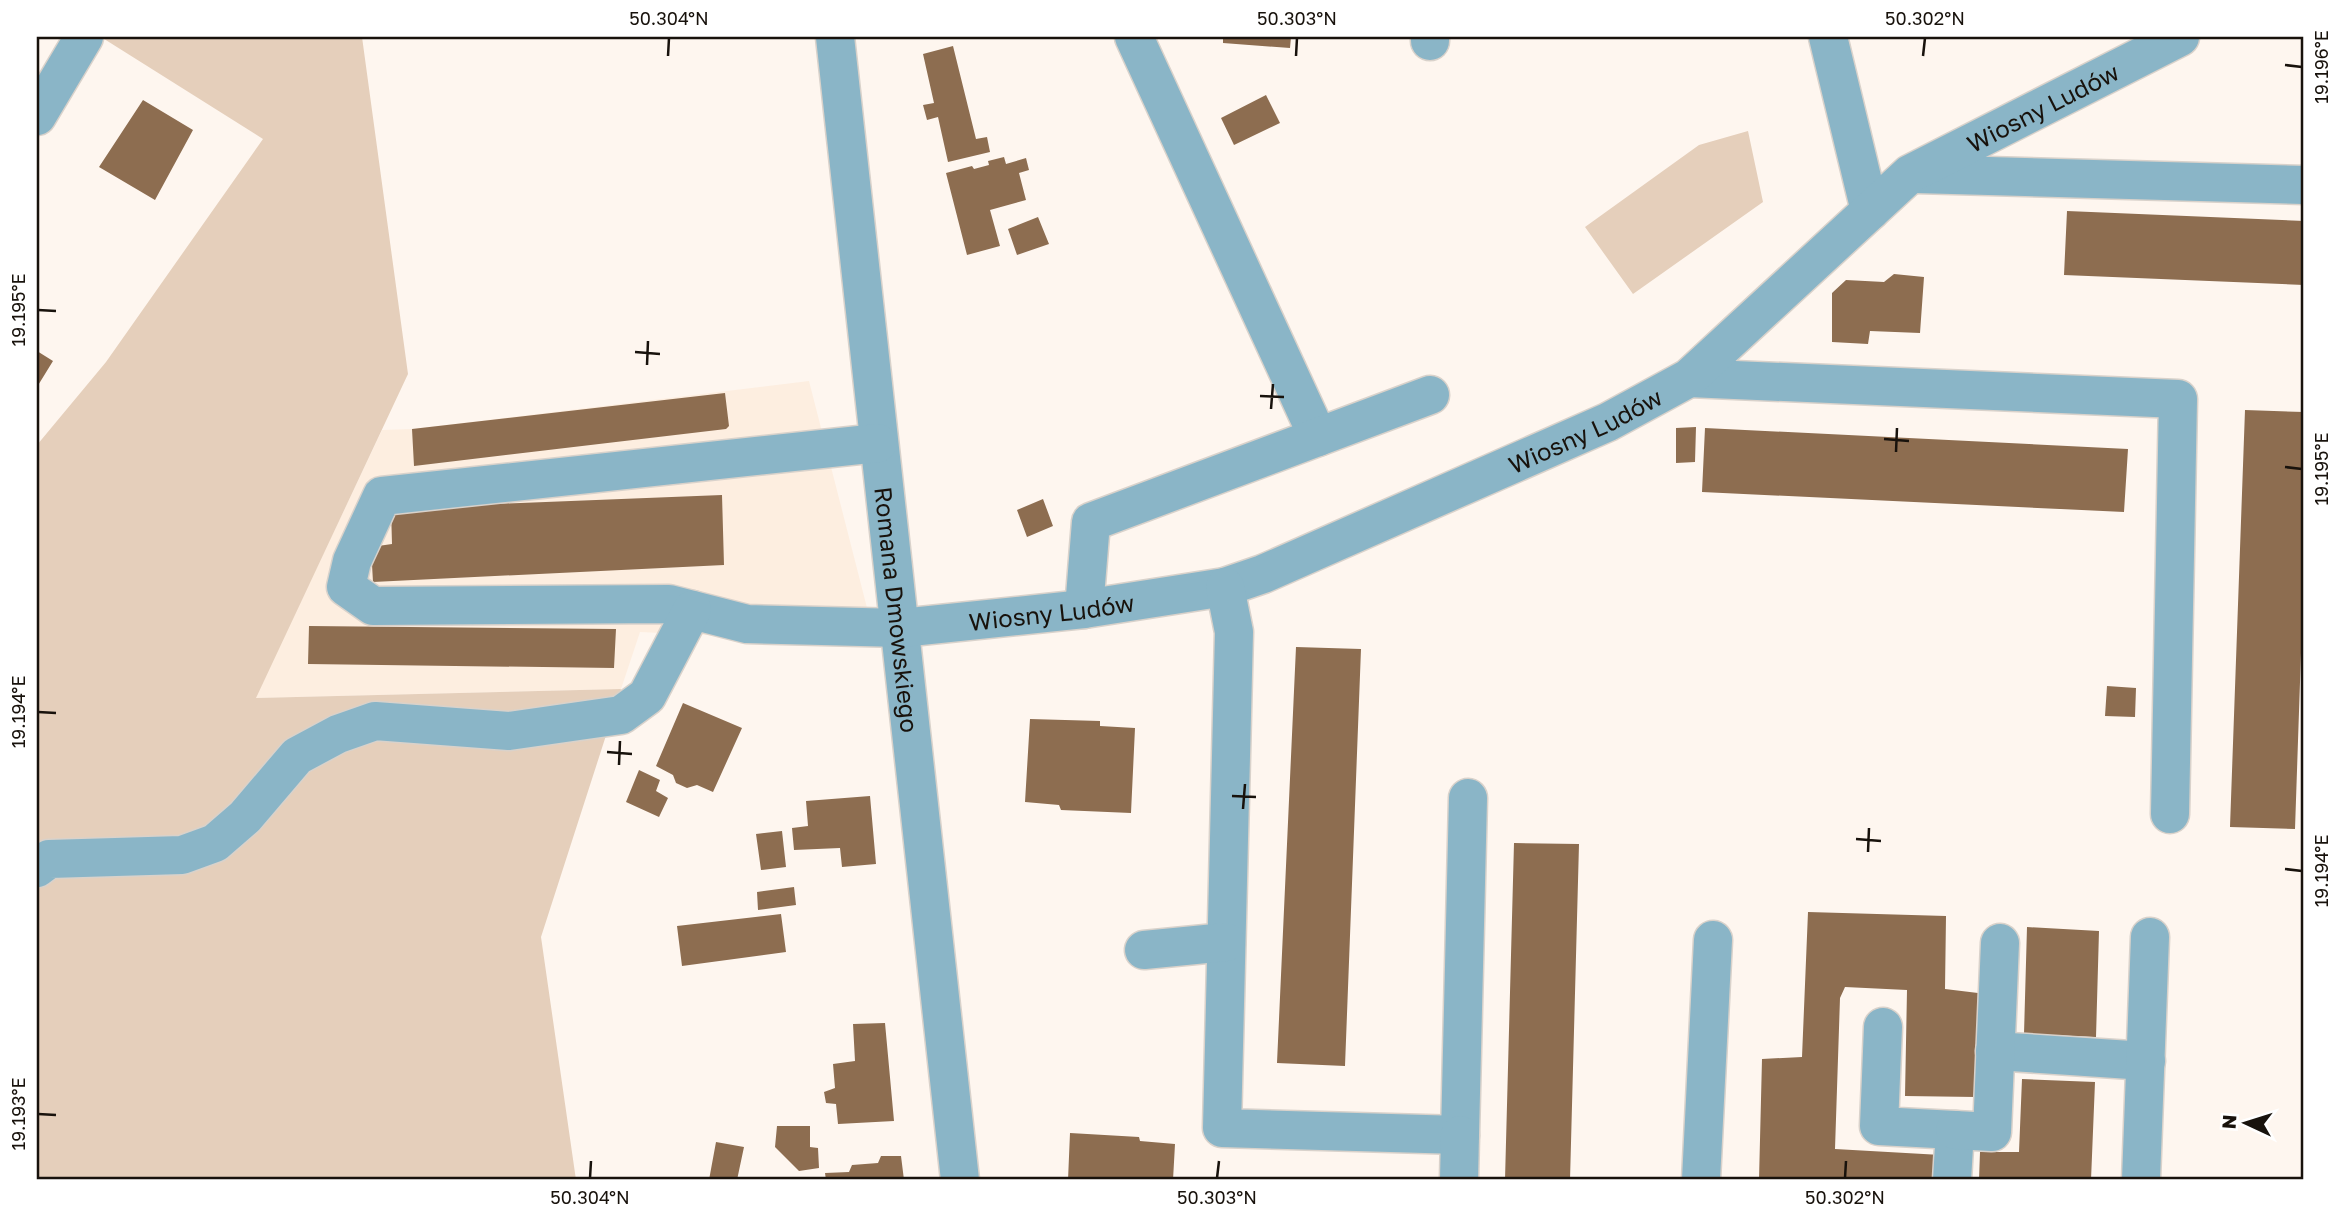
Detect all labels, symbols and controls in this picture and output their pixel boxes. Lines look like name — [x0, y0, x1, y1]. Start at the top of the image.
text: 50.304°N — [629, 7, 709, 29]
text: 50.303°N — [1257, 7, 1337, 29]
text: 50.302°N — [1885, 7, 1965, 29]
text: 19.196°E — [2310, 30, 2332, 104]
street label: Wiosny Ludów — [1962, 56, 2123, 157]
text: 19.195°E — [7, 273, 29, 347]
street label: Wiosny Ludów — [1504, 381, 1667, 479]
text: 19.195°E — [2310, 432, 2332, 506]
street label: Romana Dmowskiego — [870, 485, 925, 734]
street label: Wiosny Ludów — [967, 587, 1136, 635]
text: 19.194°E — [7, 676, 29, 748]
text: 19.194°E — [2310, 835, 2332, 907]
text: 19.193°E — [7, 1077, 29, 1151]
north arrow — [2212, 1088, 2282, 1158]
text: N — [2217, 1114, 2241, 1130]
text: 50.304°N — [550, 1186, 630, 1208]
text: 50.303°N — [1177, 1186, 1257, 1208]
text: 50.302°N — [1805, 1186, 1885, 1208]

